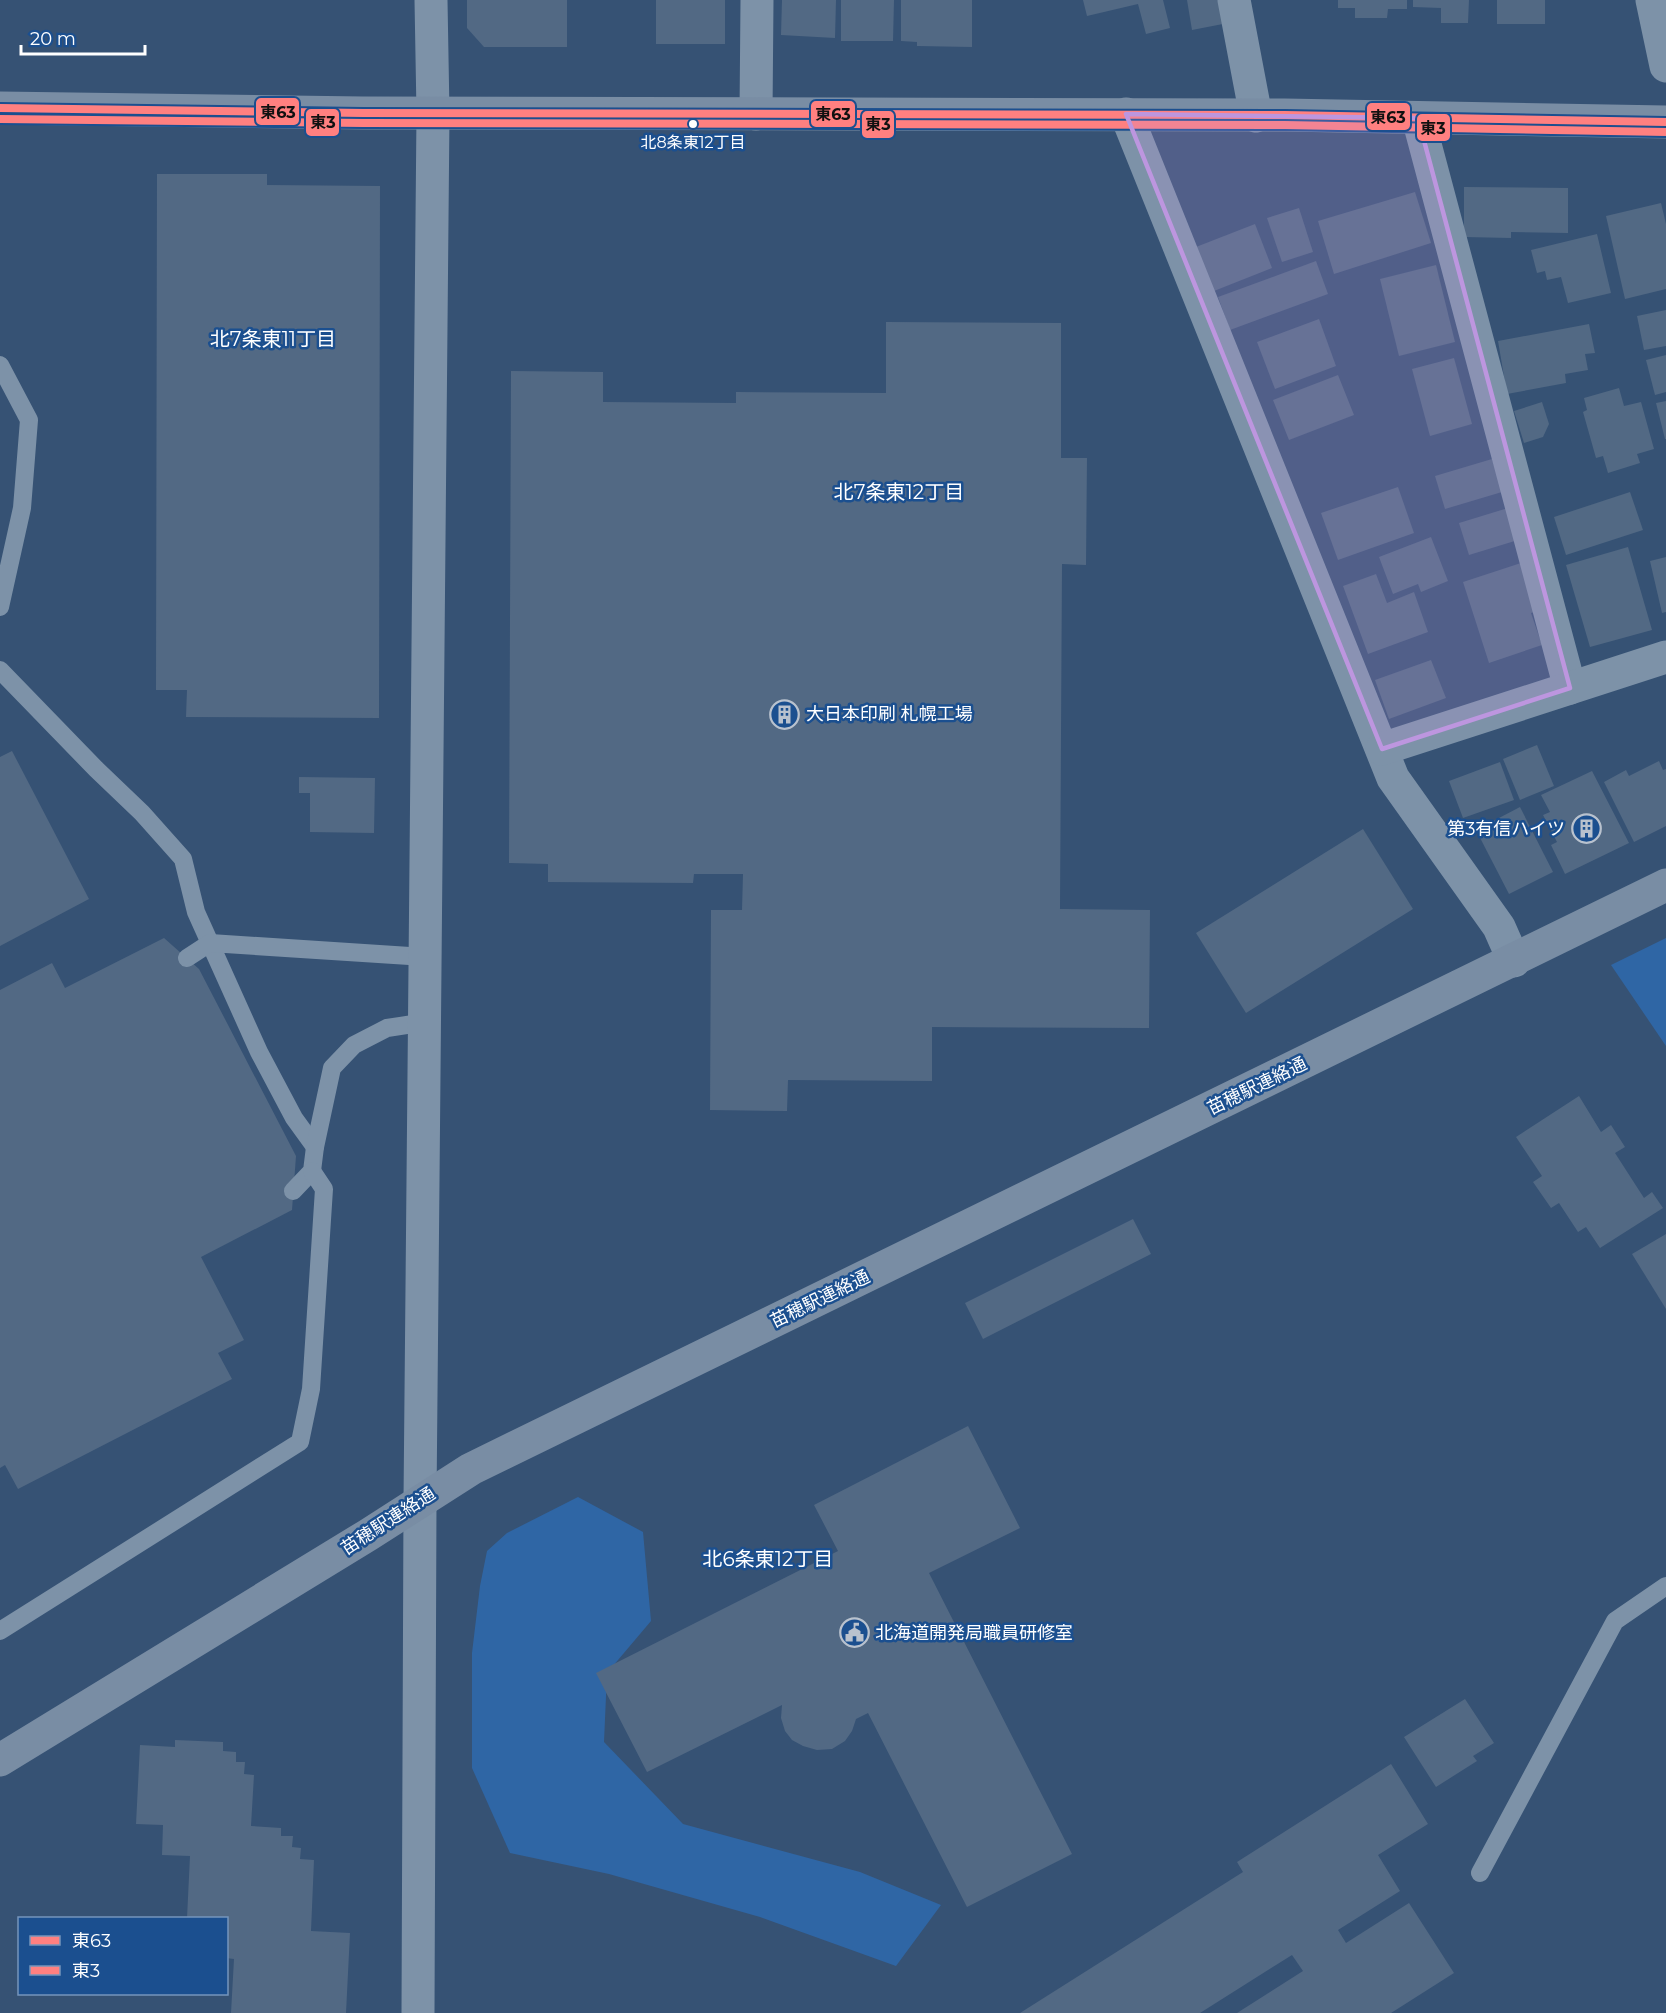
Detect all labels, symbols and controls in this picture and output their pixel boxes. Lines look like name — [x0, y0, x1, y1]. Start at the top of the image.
scale bar — [21, 18, 146, 56]
text: 20 m — [30, 28, 76, 50]
line badge: 東63 — [255, 97, 300, 126]
line badge: 東63 — [810, 100, 856, 128]
line badge: 東63 — [1366, 102, 1411, 131]
text: 東63 — [260, 103, 296, 122]
text: 東63 — [815, 105, 851, 124]
line badge: 東3 — [305, 108, 340, 137]
text: 東63 — [1370, 108, 1406, 127]
line badge: 東3 — [861, 110, 895, 139]
text: 東3 — [310, 113, 336, 132]
line badge: 東3 — [1416, 113, 1451, 142]
text: 東3 — [865, 115, 891, 134]
marker: 北8条東12丁目 — [687, 118, 699, 130]
text: 東3 — [1420, 119, 1446, 138]
place label: 北8条東12丁目 — [640, 133, 746, 152]
district label: 北7条東11丁目 — [210, 327, 336, 351]
district label: 北7条東12丁目 — [834, 480, 964, 504]
building icon: 大日本印刷 札幌工場 — [769, 698, 801, 730]
place label: 大日本印刷 札幌工場 — [806, 703, 973, 725]
building icon: 第3有信ハイツ — [1570, 813, 1602, 845]
place label: 第3有信ハイツ — [1447, 818, 1565, 840]
street label: 苗穂駅連絡通 — [1204, 1052, 1310, 1120]
street label: 苗穂駅連絡通 — [767, 1265, 873, 1333]
street label: 苗穂駅連絡通 — [337, 1482, 439, 1560]
district label: 北6条東12丁目 — [703, 1547, 833, 1571]
public building icon: 北海道開発局職員研修室 — [838, 1617, 870, 1649]
place label: 北海道開発局職員研修室 — [875, 1622, 1073, 1644]
legend — [18, 1917, 228, 1995]
text: 東63 — [72, 1930, 111, 1952]
text: 東3 — [72, 1960, 100, 1982]

